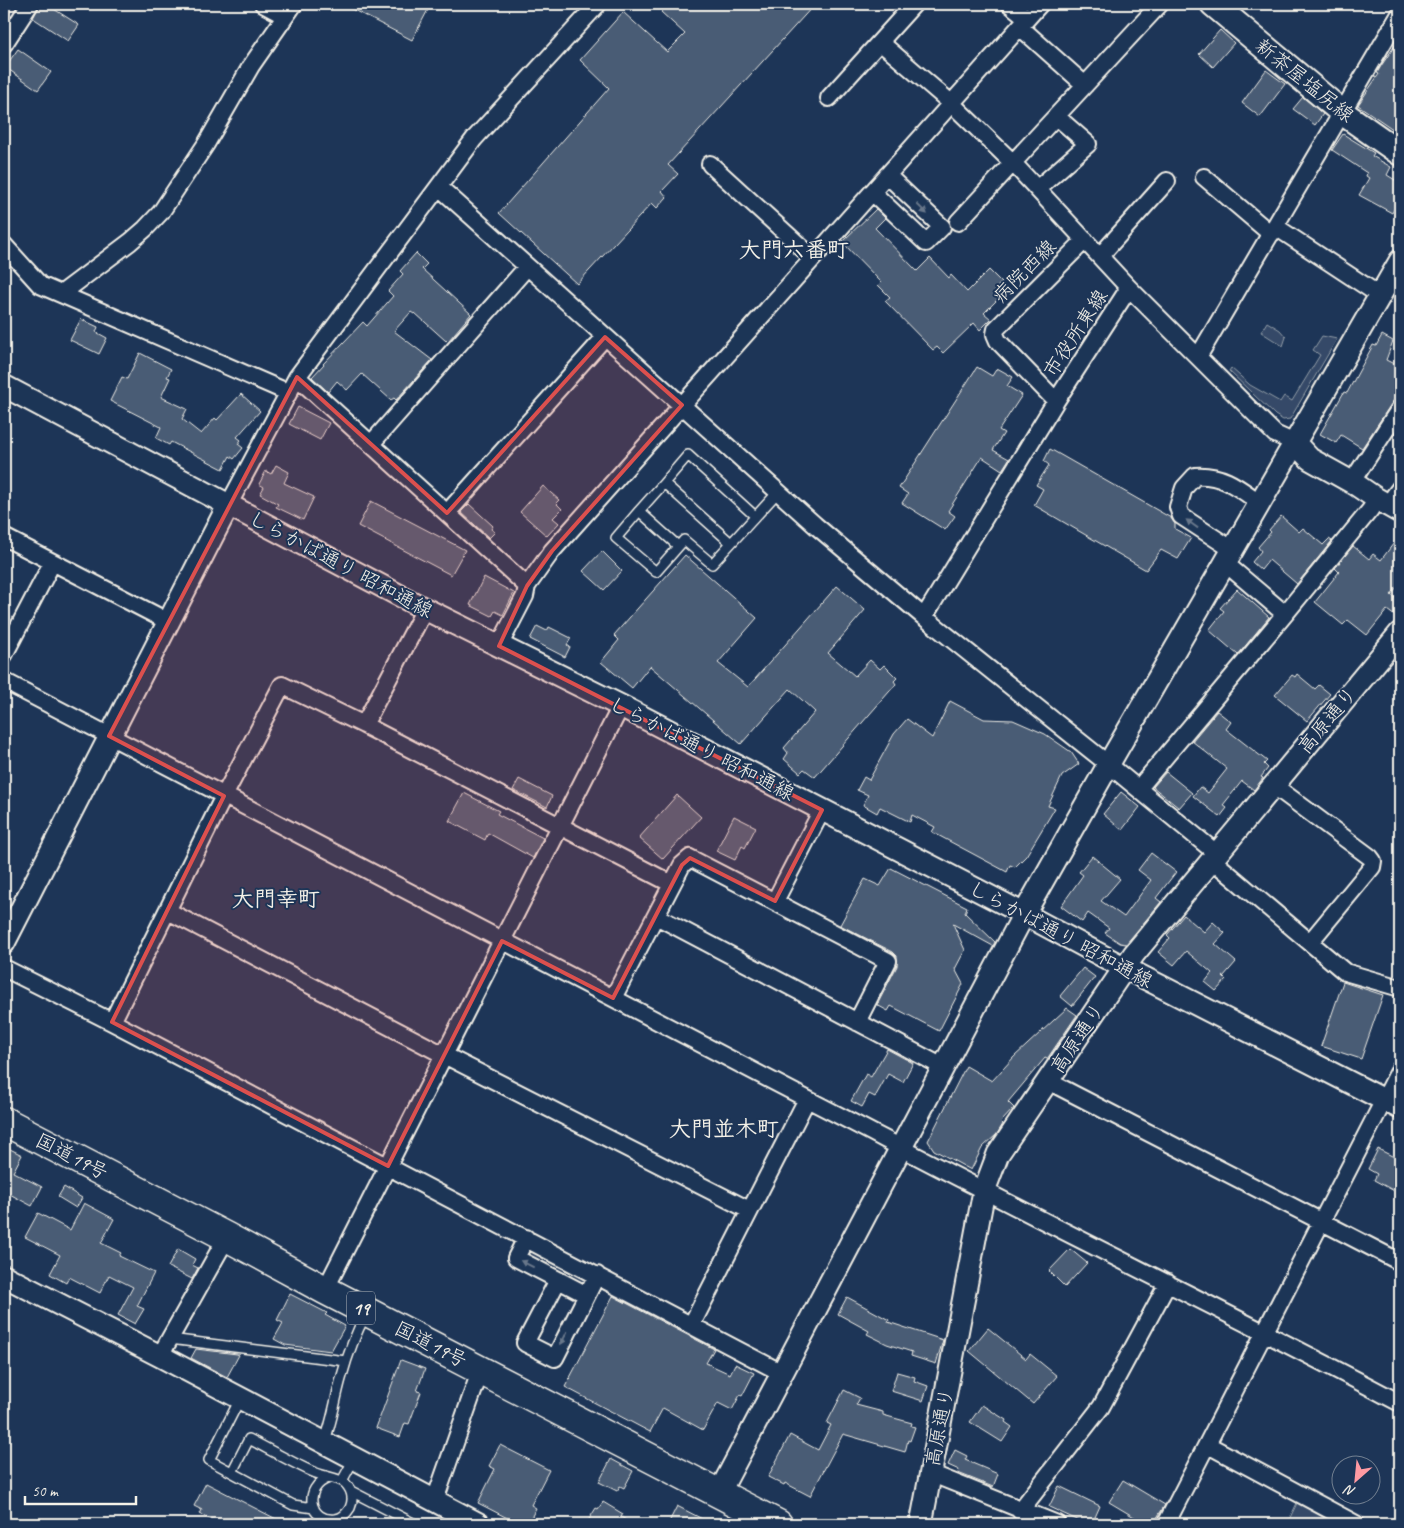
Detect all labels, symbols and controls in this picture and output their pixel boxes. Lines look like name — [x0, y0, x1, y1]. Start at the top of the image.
street label: 新茶屋塩尻線 — [1250, 33, 1359, 128]
one-way arrow — [916, 202, 928, 214]
street label: 病院西線 — [987, 234, 1061, 308]
district label: 大門六番町 — [739, 236, 849, 264]
street label: 市役所東線 — [1038, 285, 1113, 382]
street label: しらかば通り 昭和通線 — [244, 505, 437, 624]
one-way arrow — [1185, 519, 1199, 529]
street label: 高原通り — [1292, 682, 1363, 759]
street label: しらかば通り 昭和通線 — [605, 691, 799, 806]
street label: しらかば通り 昭和通線 — [964, 875, 1157, 994]
district label: 大門幸町 — [232, 885, 320, 913]
street label: 高原通り — [1045, 998, 1110, 1078]
district label: 大門並木町 — [669, 1115, 779, 1143]
street label: 国道19号 — [31, 1128, 112, 1185]
one-way arrow — [520, 1260, 534, 1268]
road number: 19 — [347, 1292, 375, 1325]
street label: 国道19号 — [390, 1316, 471, 1373]
one-way arrow — [560, 1331, 568, 1346]
street label: 高原通り — [920, 1385, 959, 1469]
north arrow — [1332, 1456, 1382, 1506]
scale bar — [25, 1473, 136, 1505]
text: N — [1341, 1481, 1358, 1501]
text: 50 m — [32, 1482, 59, 1501]

